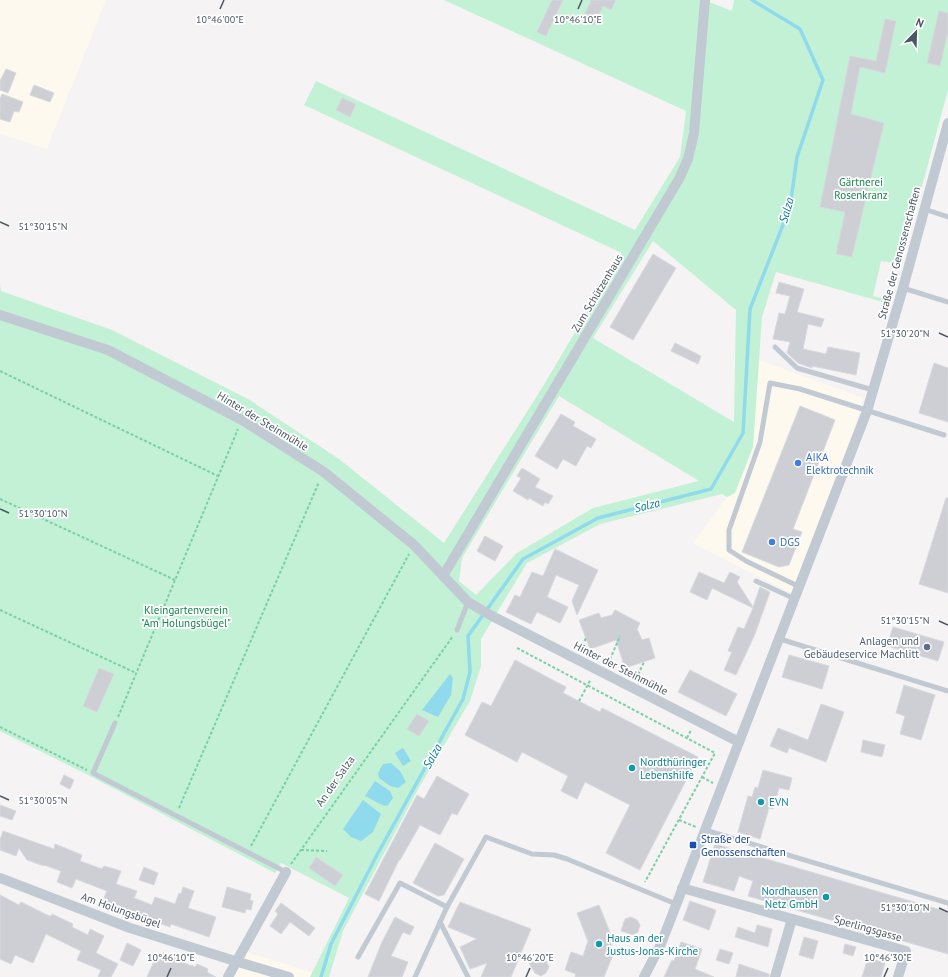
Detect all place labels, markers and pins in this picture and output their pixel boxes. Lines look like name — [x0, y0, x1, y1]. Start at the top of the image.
place label: AIKA Elektrotechnik — [806, 450, 874, 477]
marker: AIKA Elektrotechnik — [793, 458, 803, 468]
place label: DGS — [780, 535, 800, 549]
marker: DGS — [767, 537, 777, 547]
place label: Anlagen und Gebäudeservice Machlitt — [804, 634, 919, 661]
marker: Anlagen und Gebäudeservice Machlitt — [922, 642, 932, 652]
place label: Nordthüringer Lebenshilfe — [640, 755, 707, 782]
marker: Nordthüringer Lebenshilfe — [627, 763, 637, 773]
place label: EVN — [769, 795, 789, 809]
marker: EVN — [756, 797, 766, 807]
place label: Straße der Genossenschaften — [701, 832, 786, 859]
marker: Straße der Genossenschaften — [688, 840, 698, 850]
place label: Nordhausen Netz GmbH — [761, 884, 818, 911]
marker: Nordhausen Netz GmbH — [821, 892, 831, 902]
place label: Haus an der Justus-Jonas-Kirche — [606, 931, 699, 958]
marker: Haus an der Justus-Jonas-Kirche — [594, 939, 604, 949]

